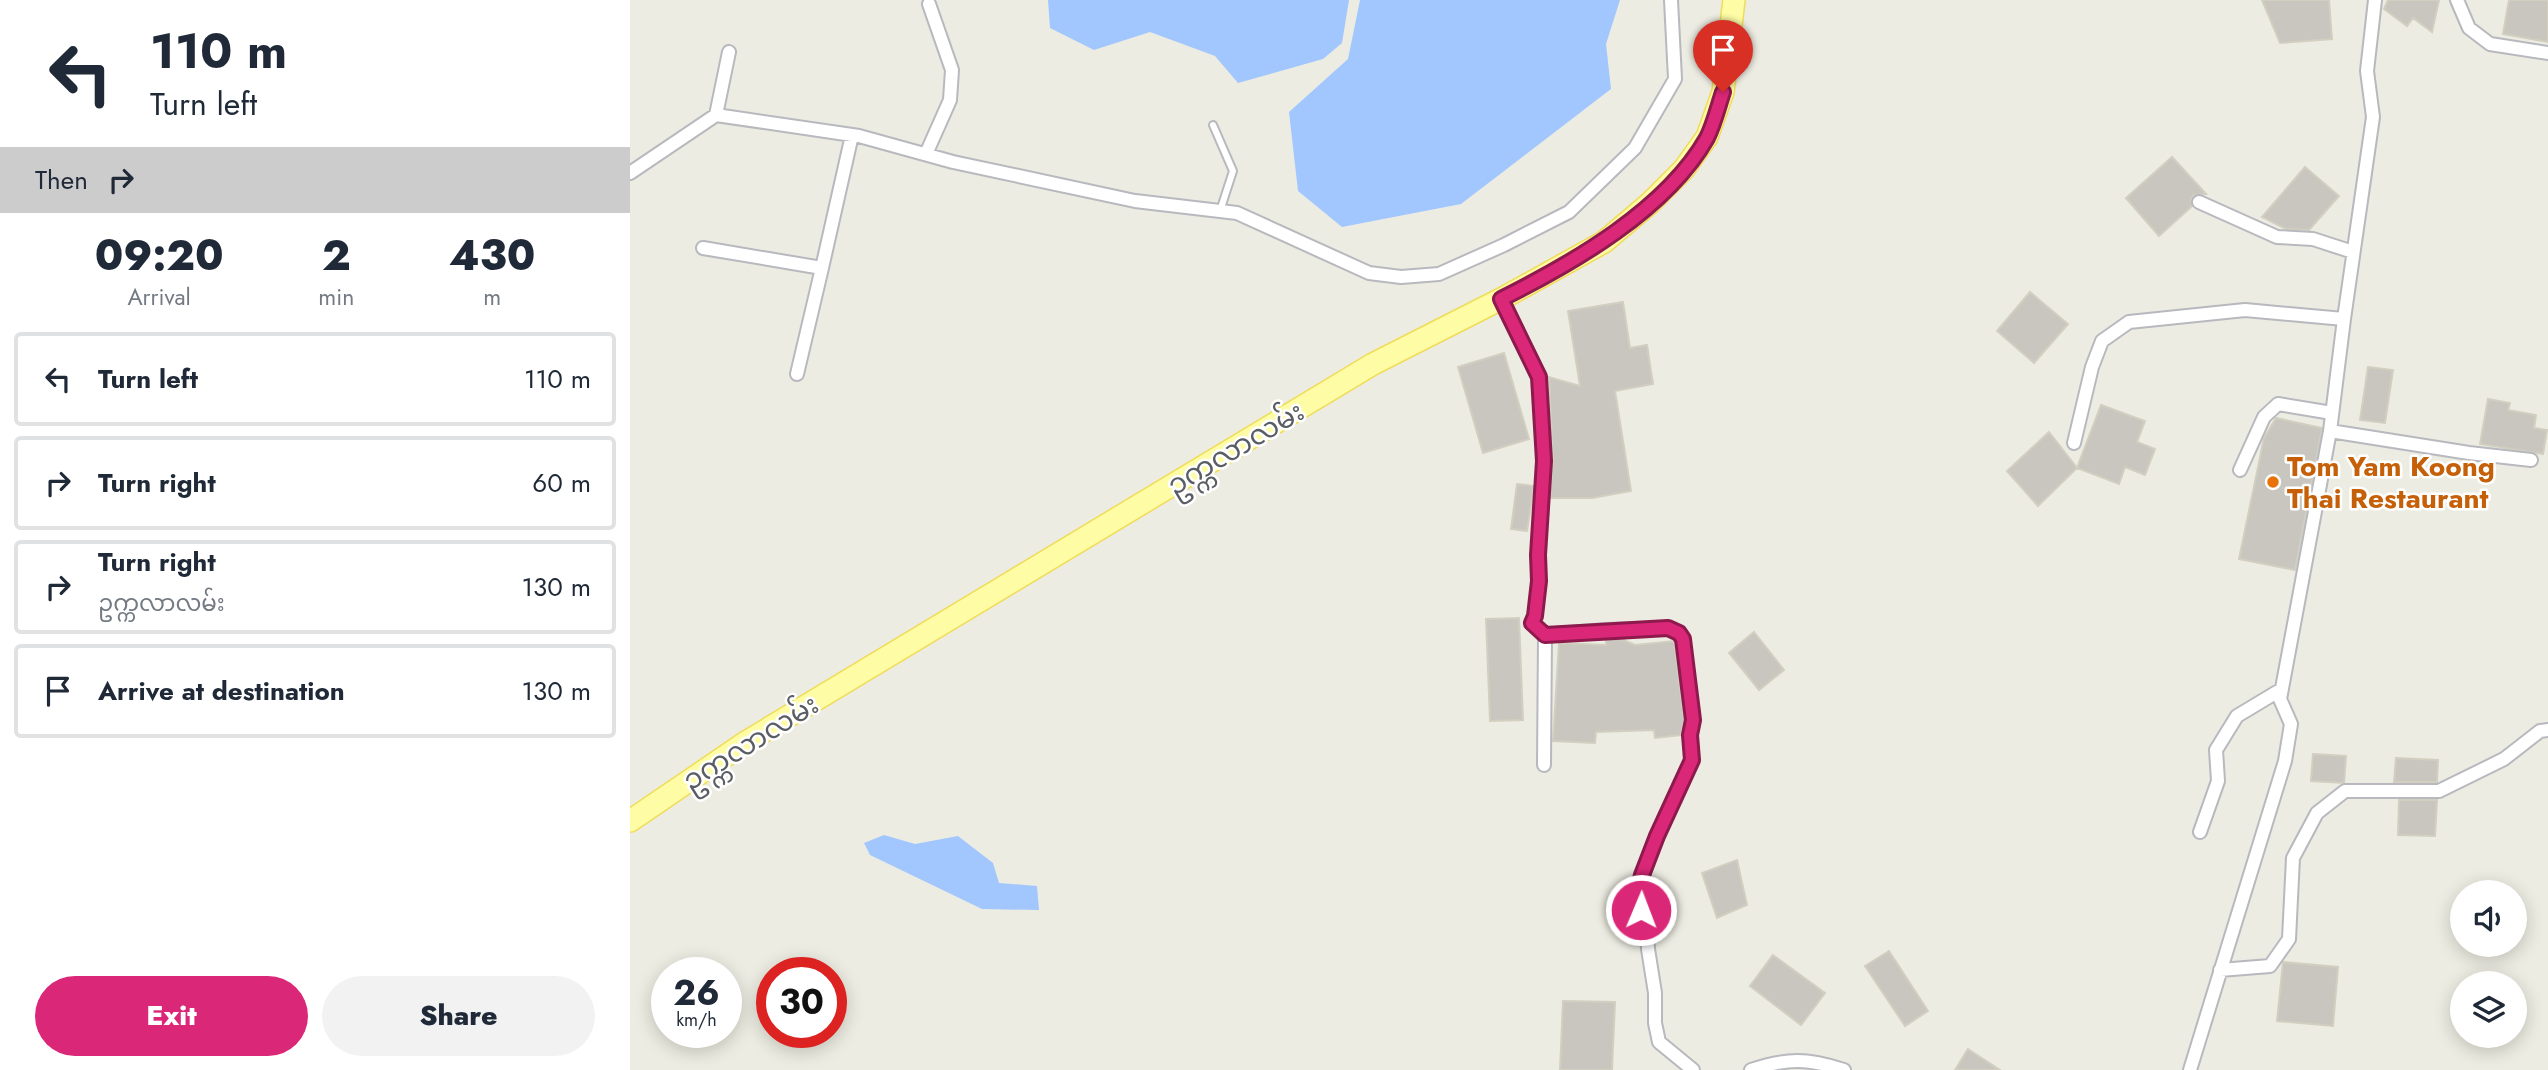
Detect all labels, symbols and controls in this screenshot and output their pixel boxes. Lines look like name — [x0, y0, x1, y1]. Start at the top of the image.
text: 110 m — [150, 16, 287, 86]
pin — [1693, 20, 1753, 92]
icon: left — [35, 28, 126, 119]
icon: arrive — [1704, 31, 1742, 69]
text: Turn left — [150, 81, 257, 127]
text: Then — [35, 161, 88, 199]
icon: right — [102, 161, 140, 199]
text: 09:20 — [95, 225, 224, 286]
text: 2 — [322, 225, 351, 286]
text: 430 — [449, 225, 535, 286]
text: Arrival — [127, 280, 191, 314]
text: min — [318, 280, 354, 314]
text: m — [483, 280, 501, 314]
icon: left — [39, 360, 77, 398]
text: Turn left — [98, 360, 198, 398]
text: 110 m — [524, 360, 591, 398]
street label: ဥက္ကလာလမ်း — [1159, 391, 1313, 507]
place label: Tom Yam Koong Thai Restaurant — [2287, 446, 2495, 519]
icon: right — [39, 464, 77, 502]
text: Turn right — [98, 464, 216, 502]
text: 60 m — [532, 464, 591, 502]
marker: Tom Yam Koong Thai Restaurant — [2265, 474, 2281, 490]
text: Turn right — [98, 543, 216, 581]
icon: right — [39, 568, 77, 606]
text: 130 m — [521, 568, 591, 606]
text: ဥက္ကလာလမ်း — [98, 586, 225, 620]
icon: arrive — [39, 672, 77, 710]
text: Arrive at destination — [98, 672, 345, 710]
text: 130 m — [521, 672, 591, 710]
street label: ဥက္ကလာလမ်း — [674, 684, 828, 802]
position arrow — [1604, 873, 1678, 947]
map controls — [2450, 880, 2527, 1048]
button: sound — [2450, 880, 2527, 957]
speed limit sign: 30 — [756, 957, 847, 1048]
text: 26 — [673, 968, 720, 1018]
button: layers — [2450, 971, 2527, 1048]
button: Exit — [35, 976, 308, 1056]
button: Share — [322, 976, 595, 1056]
text: km/h — [676, 1007, 717, 1033]

